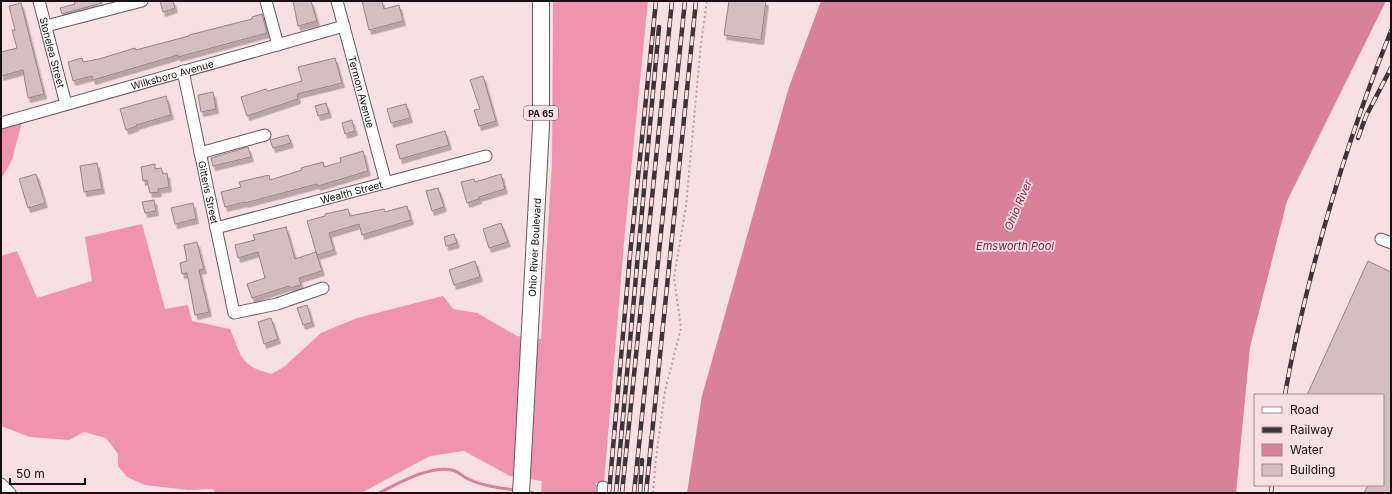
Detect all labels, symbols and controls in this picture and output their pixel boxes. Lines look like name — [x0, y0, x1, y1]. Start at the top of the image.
street label: Stonelea Street — [37, 16, 68, 90]
street label: Termon Avenue — [346, 54, 377, 129]
street label: Wilksboro Avenue — [130, 57, 215, 92]
road number: PA 65 — [524, 106, 558, 120]
street label: Gittens Street — [196, 160, 221, 226]
water label: Ohio River — [1001, 177, 1035, 232]
street label: Wealth Street — [319, 178, 384, 206]
street label: Ohio River Boulevard — [526, 198, 543, 297]
water label: Emsworth Pool — [976, 239, 1054, 253]
legend — [1254, 394, 1384, 486]
text: Road — [1290, 402, 1319, 417]
text: Railway — [1290, 422, 1334, 437]
text: Water — [1290, 442, 1324, 457]
scale bar — [10, 460, 85, 486]
text: Building — [1290, 462, 1335, 477]
text: 50 m — [16, 466, 45, 481]

